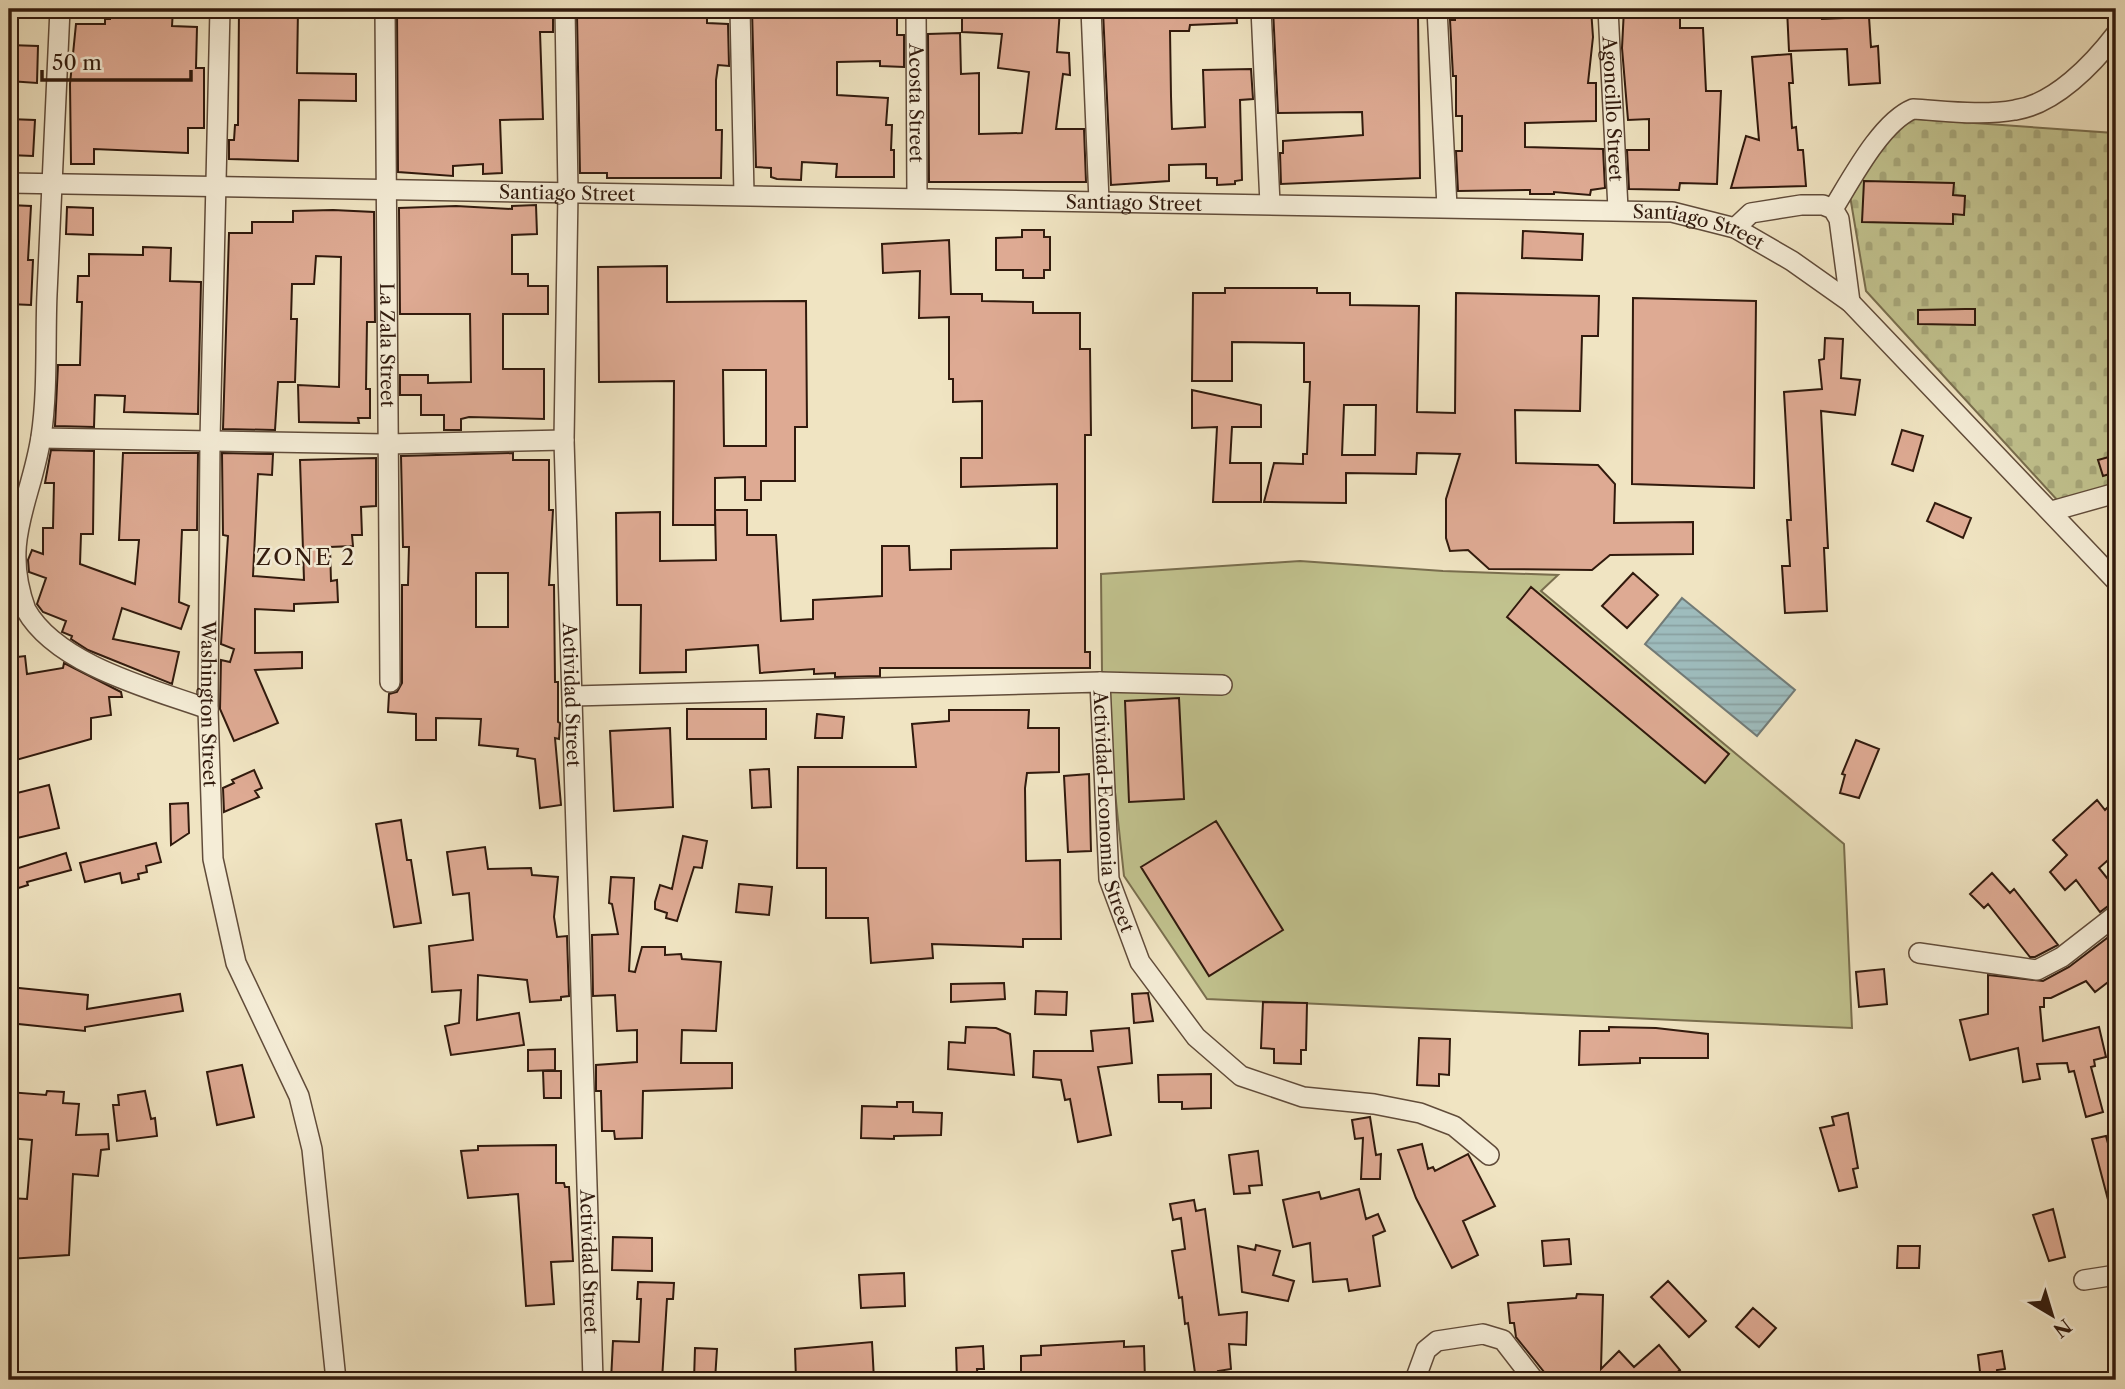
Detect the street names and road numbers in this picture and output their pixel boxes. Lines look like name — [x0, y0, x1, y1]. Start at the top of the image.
street label: Agoncillo Street — [1598, 35, 1628, 182]
street label: Acosta Street — [905, 42, 928, 163]
street label: Santiago Street — [499, 180, 636, 205]
street label: Santiago Street — [1065, 190, 1202, 215]
street label: Santiago Street — [1632, 200, 1769, 254]
street label: La Zala Street — [376, 283, 399, 408]
street label: Washington Street — [196, 620, 222, 788]
street label: Actividad Street — [558, 621, 586, 768]
street label: Actividad-Economia Street — [1089, 689, 1139, 936]
street label: Actividad Street — [576, 1188, 603, 1334]

